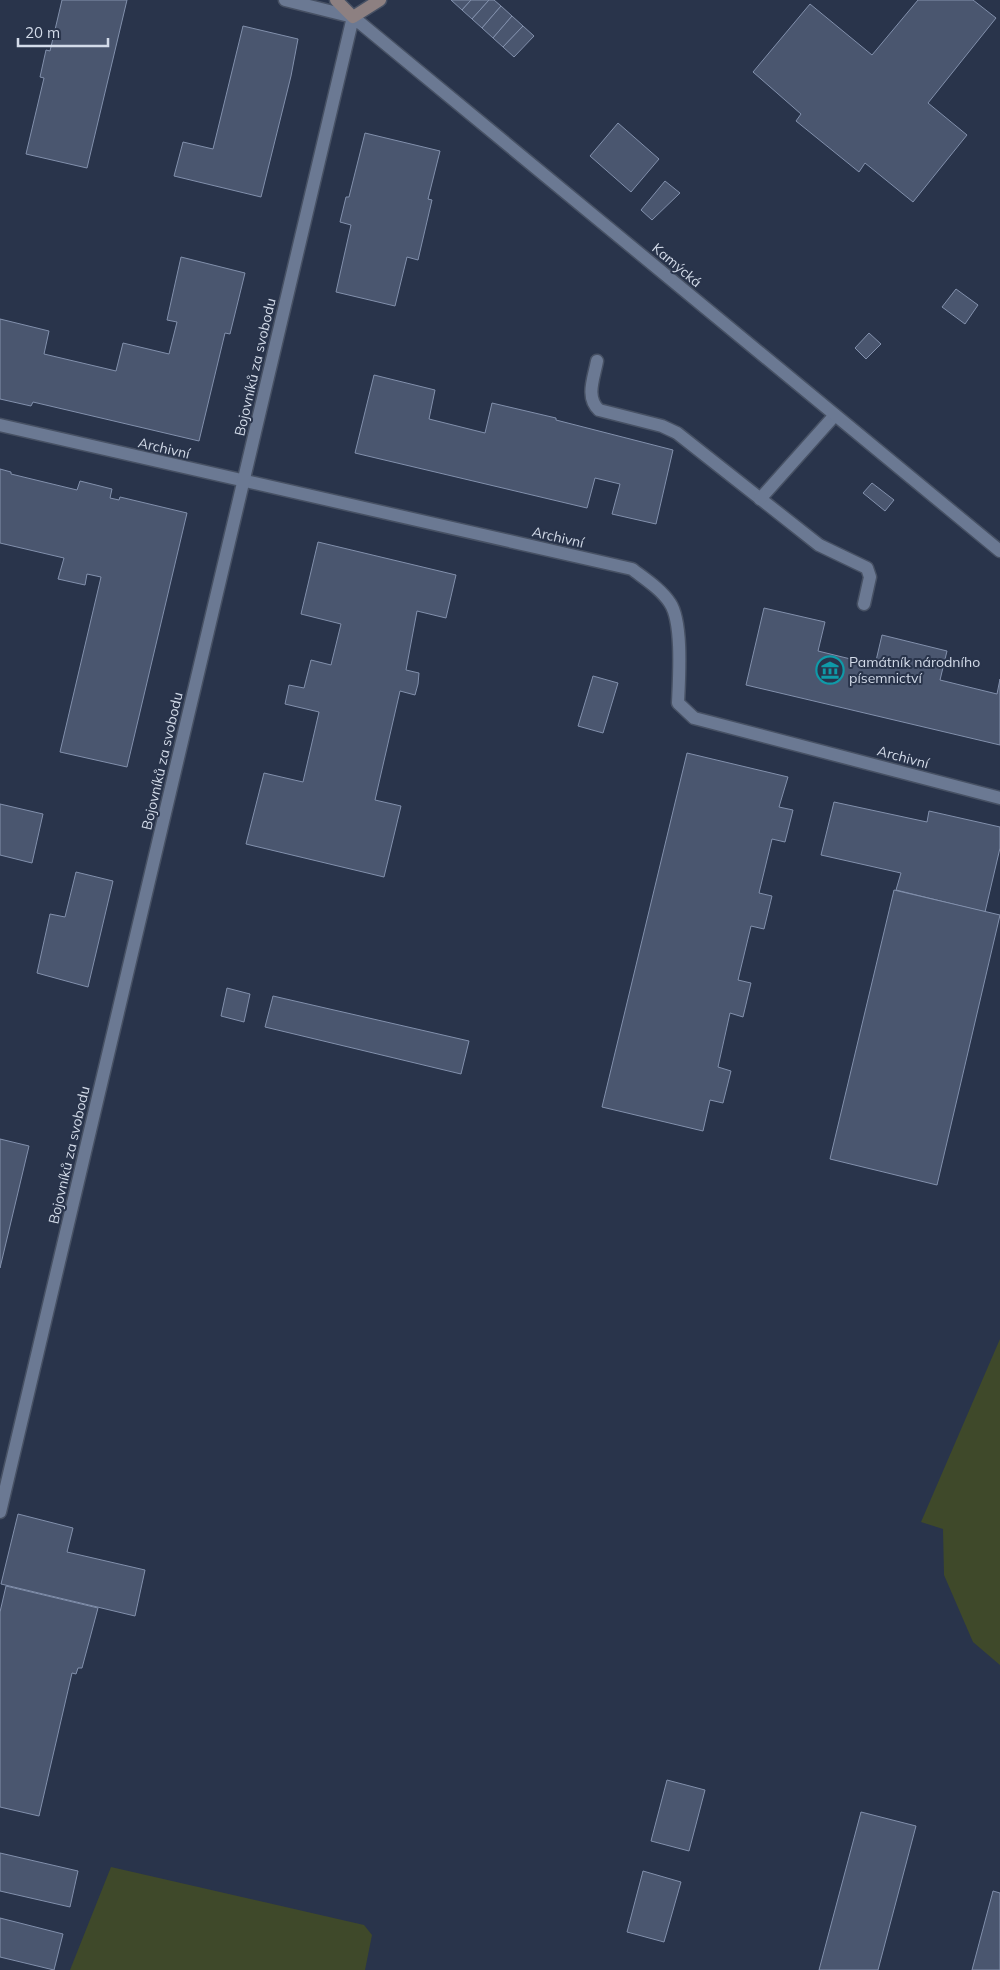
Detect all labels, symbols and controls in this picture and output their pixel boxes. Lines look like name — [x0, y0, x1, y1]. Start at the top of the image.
scale bar — [18, 15, 108, 47]
text: 20 m — [25, 23, 60, 42]
street label: Kamýcká — [648, 239, 706, 291]
street label: Bojovníků za svobodu — [230, 296, 280, 438]
street label: Archivní — [136, 433, 192, 463]
street label: Archivní — [530, 522, 586, 552]
place label: Památník národního písemnictví — [849, 653, 980, 687]
museum icon: Památník národního písemnictví — [815, 655, 845, 685]
street label: Bojovníků za svobodu — [137, 690, 187, 832]
street label: Archivní — [875, 741, 931, 773]
street label: Bojovníků za svobodu — [44, 1084, 94, 1226]

